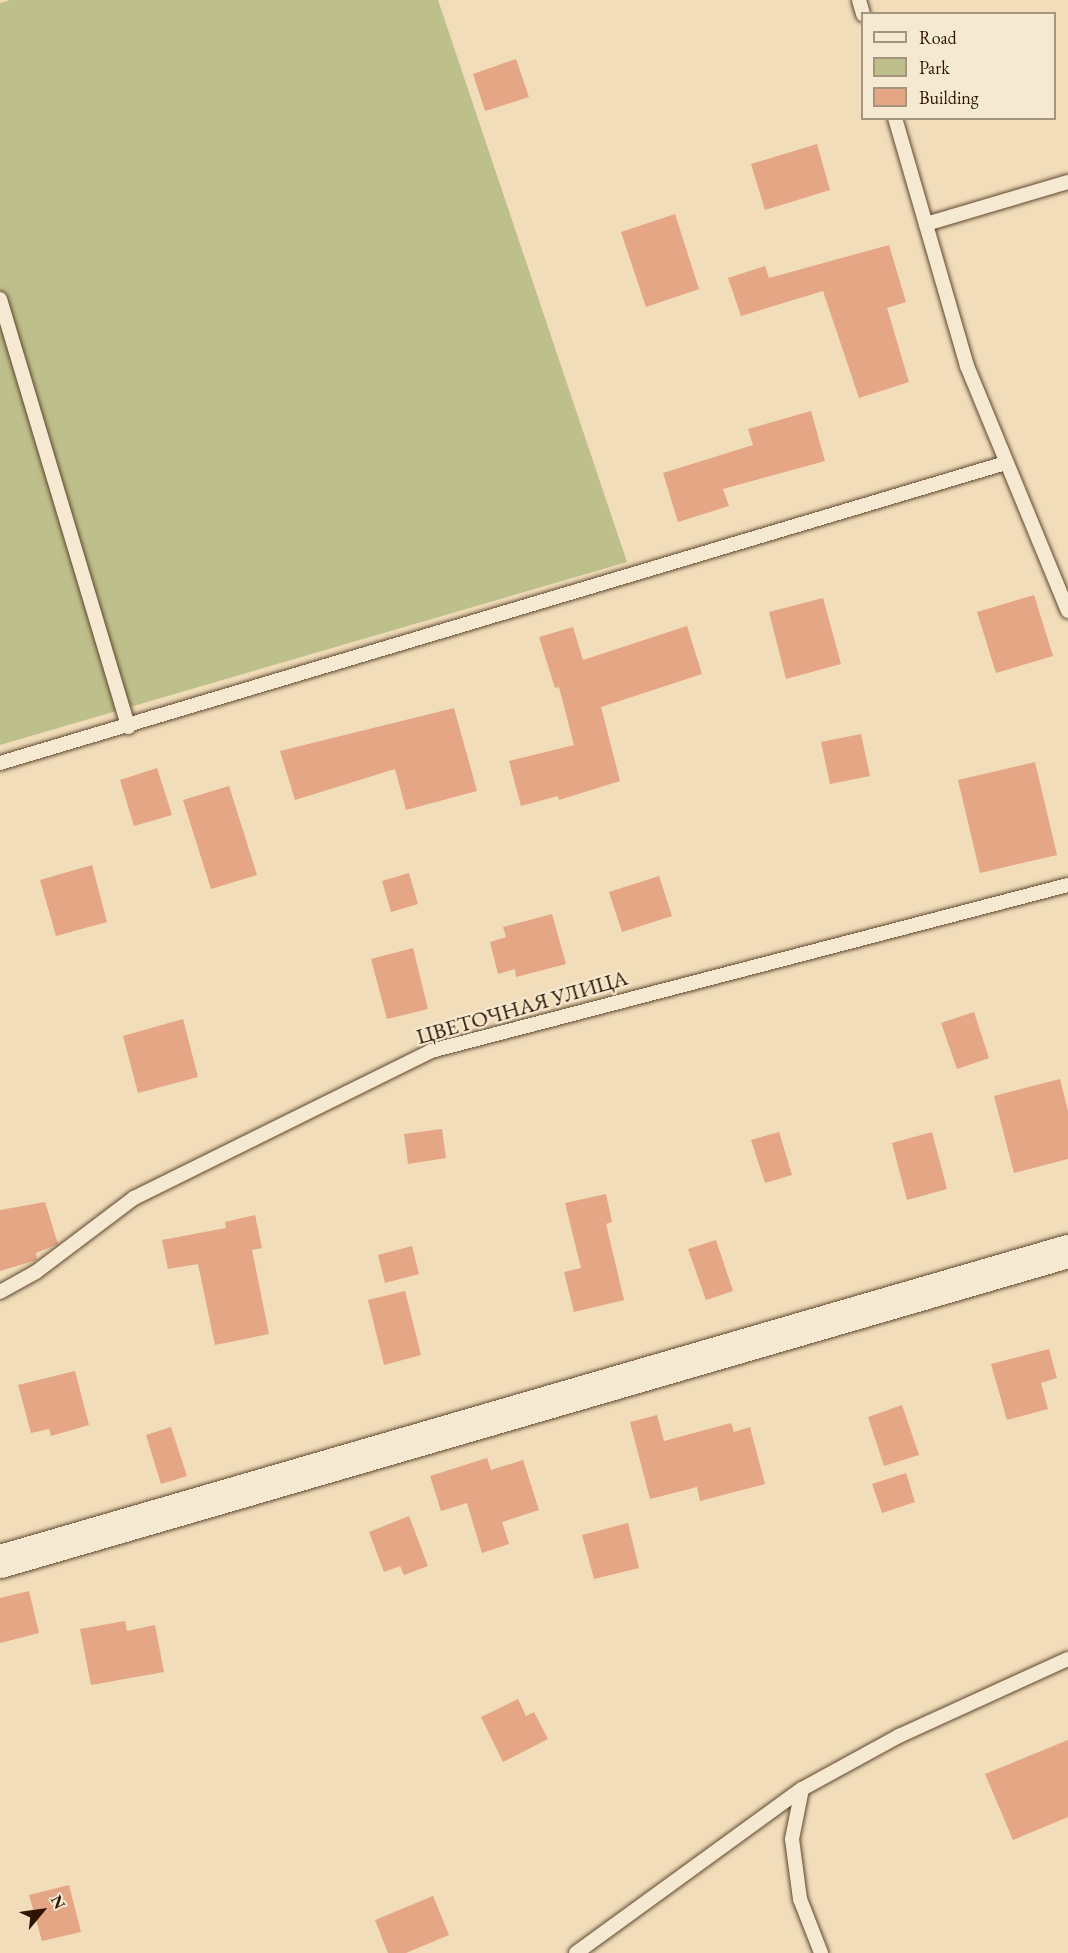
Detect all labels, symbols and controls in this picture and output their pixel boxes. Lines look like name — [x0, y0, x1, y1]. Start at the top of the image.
legend — [861, 12, 1056, 120]
text: Road — [919, 26, 957, 49]
text: Park — [919, 56, 950, 79]
text: Building — [919, 86, 979, 109]
street label: ЦВЕТОЧНАЯ УЛИЦА — [413, 964, 631, 1050]
north arrow — [12, 1881, 72, 1941]
text: N — [46, 1891, 71, 1913]

